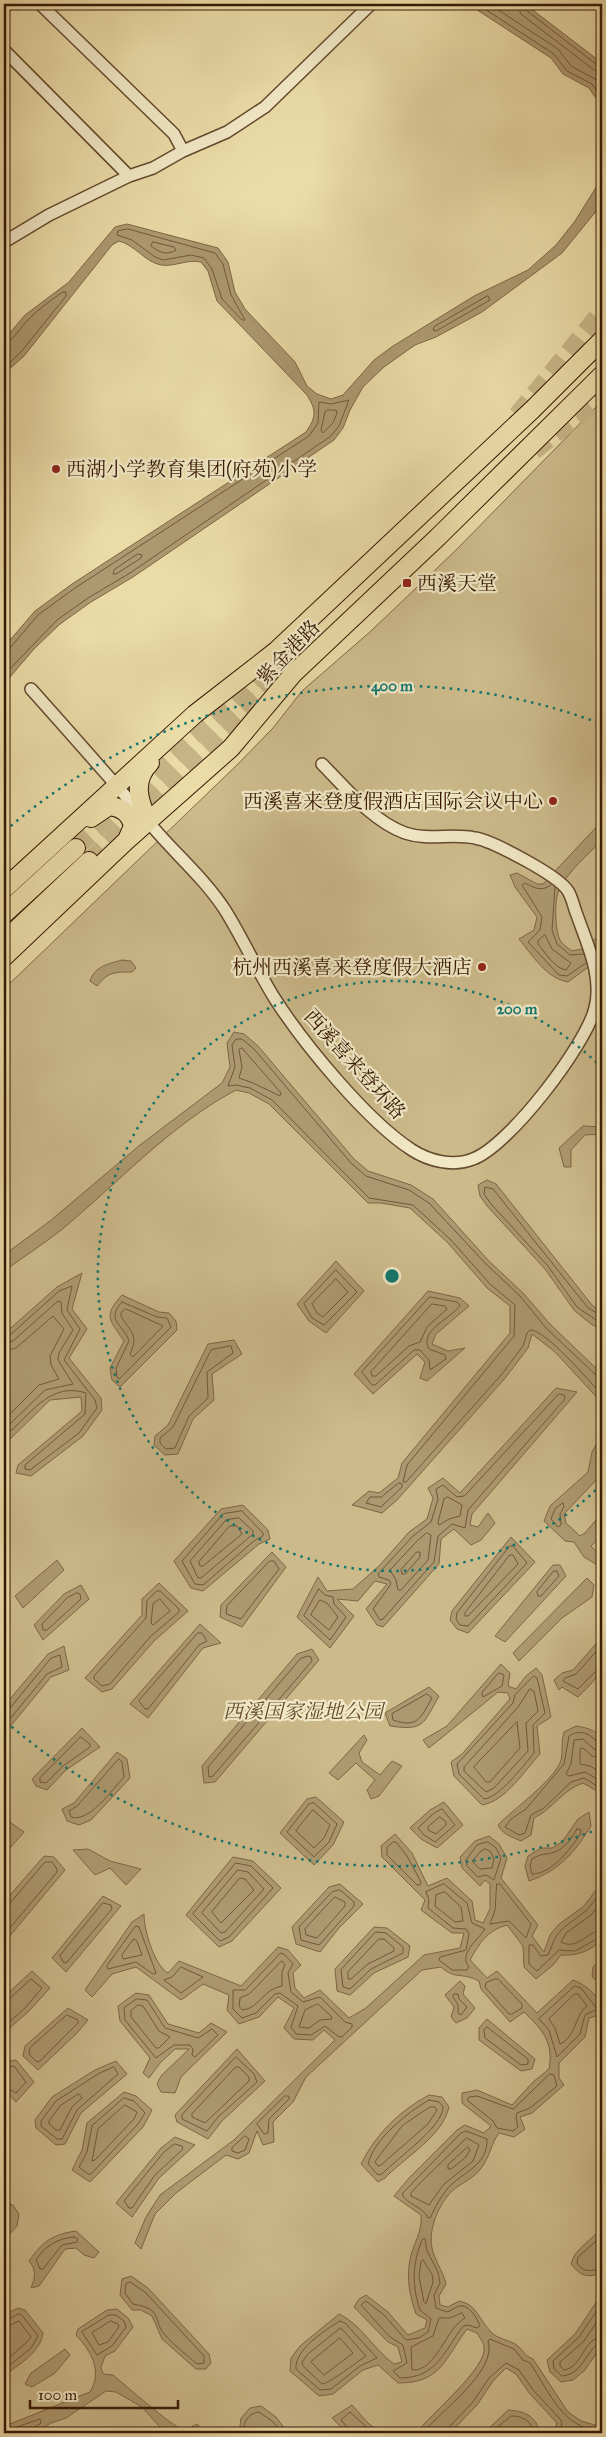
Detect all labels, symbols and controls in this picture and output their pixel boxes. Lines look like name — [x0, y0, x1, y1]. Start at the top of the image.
place label: 西湖小学教育集团(府苑)小学 — [66, 457, 317, 482]
marker: 西湖小学教育集团(府苑)小学 — [50, 463, 62, 475]
place label: 西溪天堂 — [417, 571, 497, 595]
marker: 西溪天堂 — [401, 577, 413, 589]
street label: 紫金港路 — [252, 615, 324, 689]
text: 400 m — [371, 677, 413, 696]
place label: 西溪喜来登度假酒店国际会议中心 — [243, 789, 543, 813]
marker: 西溪喜来登度假酒店国际会议中心 — [547, 795, 559, 807]
place label: 杭州西溪喜来登度假大酒店 — [232, 955, 472, 979]
marker: 杭州西溪喜来登度假大酒店 — [476, 961, 488, 973]
text: 200 m — [497, 1000, 538, 1018]
street label: 西溪喜来登环路 — [299, 1004, 411, 1124]
centre of rings — [383, 1267, 401, 1285]
park label: 西溪国家湿地公园 — [223, 1699, 386, 1723]
scale bar — [30, 2377, 178, 2409]
text: 100 m — [38, 2386, 78, 2404]

